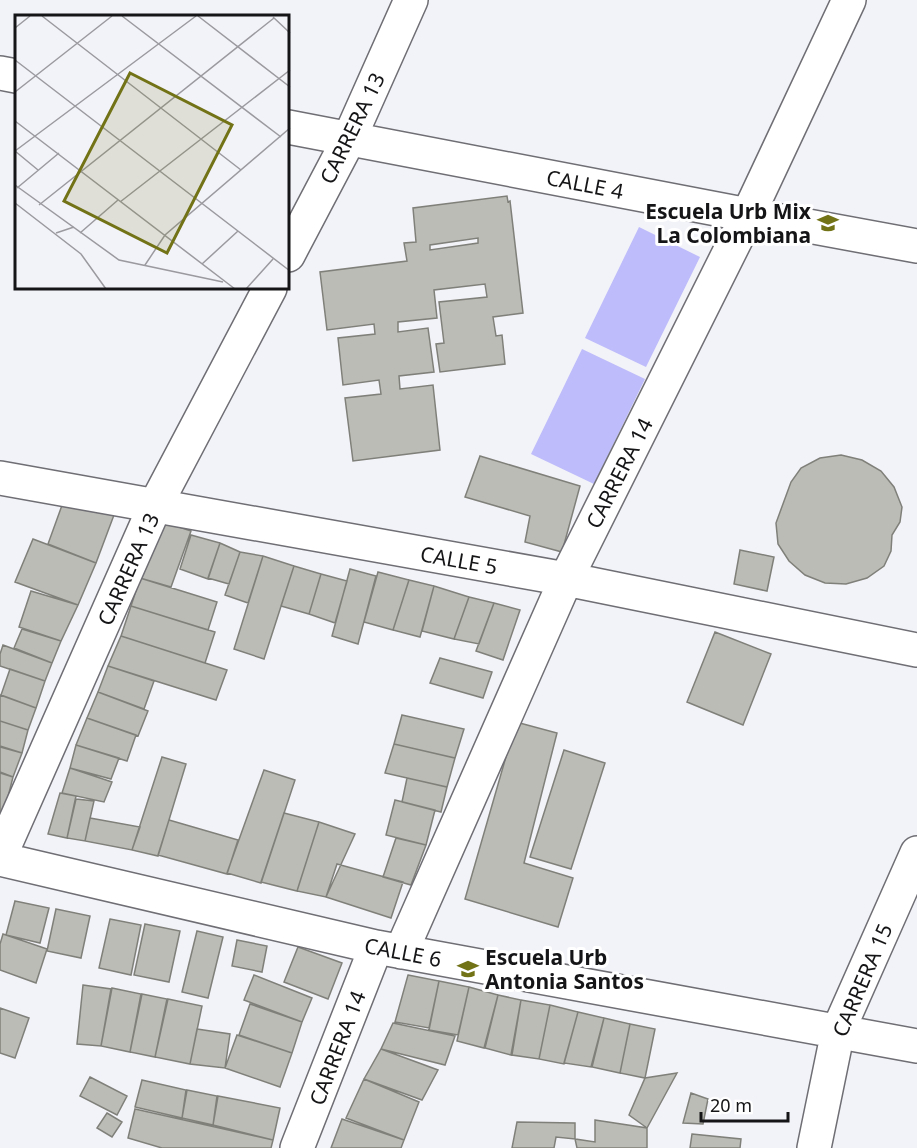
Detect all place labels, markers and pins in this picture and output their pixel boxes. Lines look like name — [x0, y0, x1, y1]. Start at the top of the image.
place label: Escuela Urb Mix La Colombiana — [645, 197, 812, 249]
school or university icon: Escuela Urb Mix La Colombiana — [816, 211, 840, 235]
place label: Escuela Urb Antonia Santos — [485, 943, 644, 995]
school or university icon: Escuela Urb Antonia Santos — [456, 957, 480, 981]

